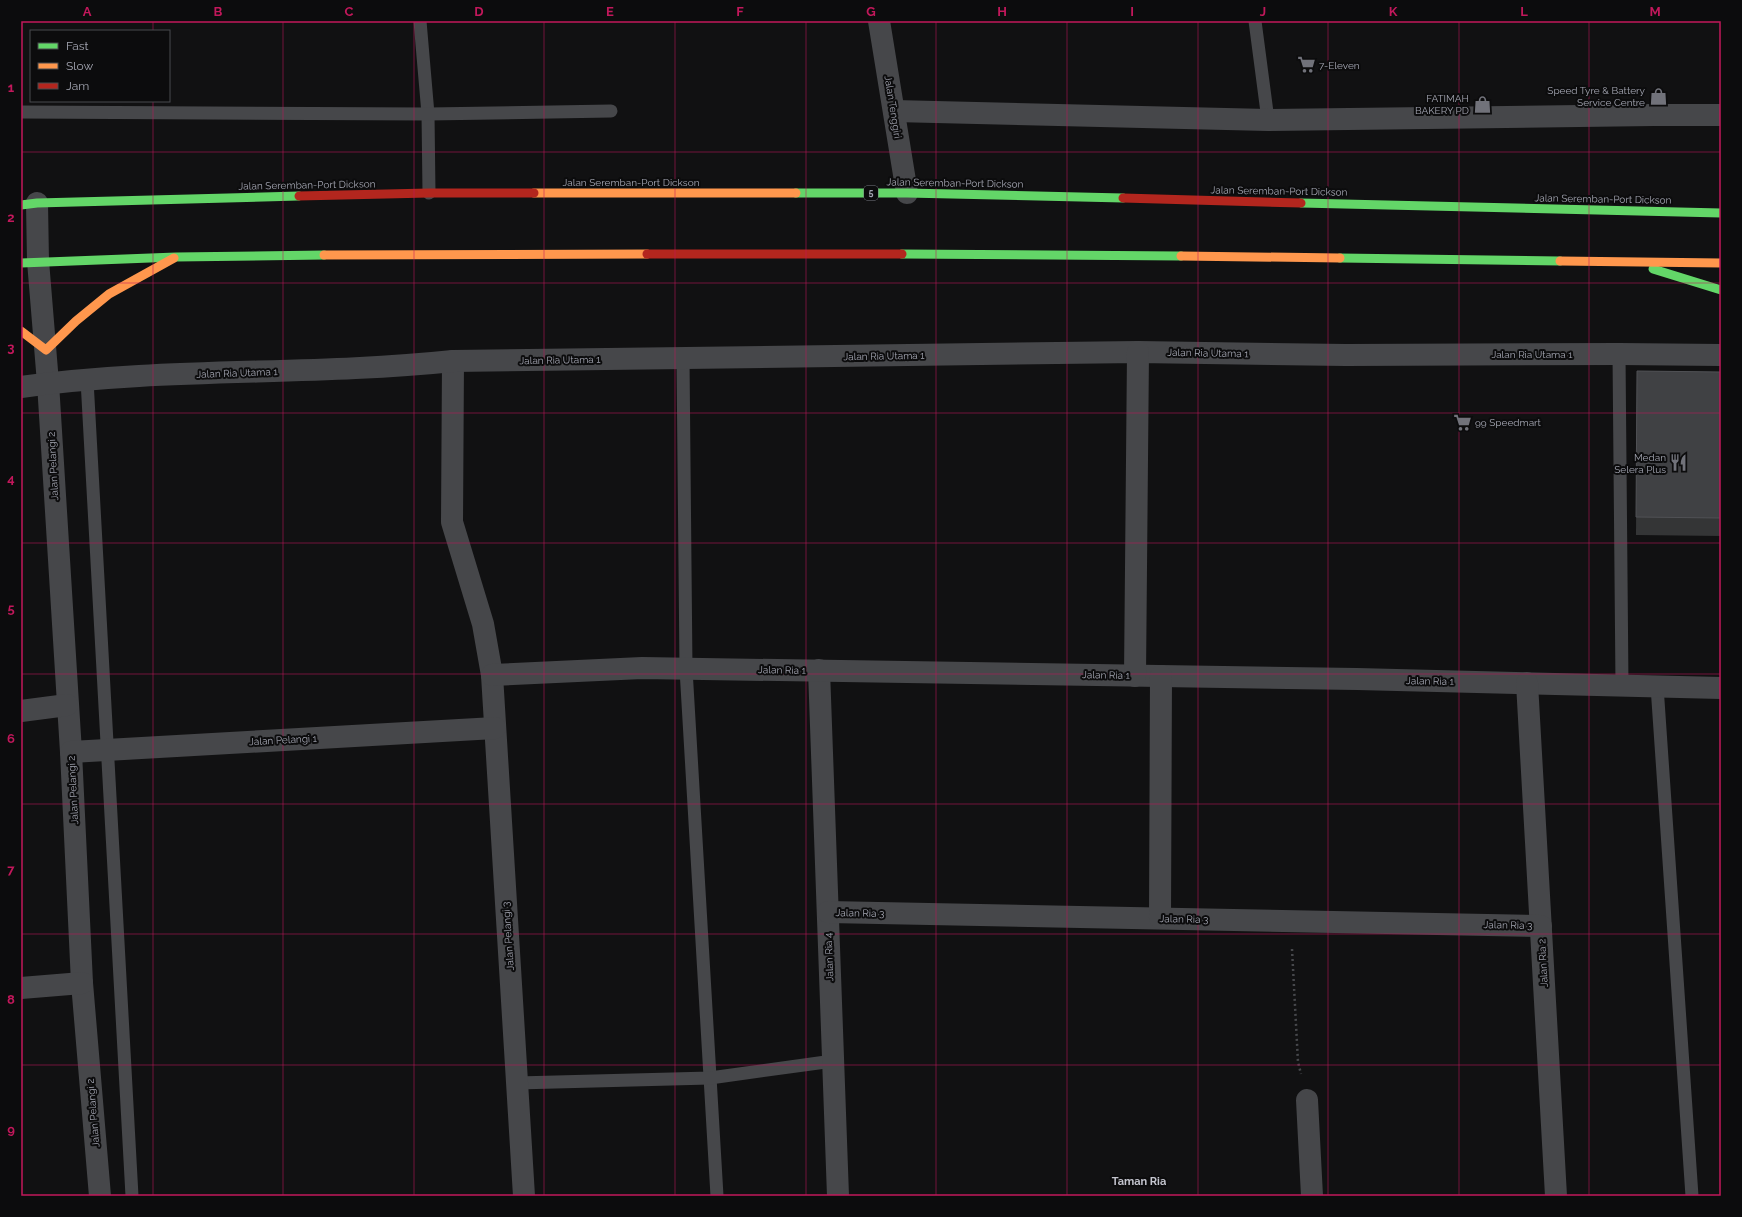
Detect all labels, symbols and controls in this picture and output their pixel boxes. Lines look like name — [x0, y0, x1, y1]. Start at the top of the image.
text: A — [83, 4, 92, 19]
text: B — [214, 4, 223, 19]
text: C — [345, 4, 354, 19]
text: D — [474, 4, 484, 19]
text: E — [606, 4, 614, 19]
text: F — [736, 4, 744, 19]
text: G — [866, 4, 876, 19]
text: H — [997, 4, 1007, 19]
text: I — [1130, 4, 1134, 19]
text: J — [1260, 4, 1266, 19]
text: K — [1389, 4, 1398, 19]
text: L — [1520, 4, 1528, 19]
text: M — [1649, 4, 1661, 19]
legend — [30, 30, 170, 102]
text: Fast — [66, 39, 89, 53]
supermarket icon: 7-Eleven — [1296, 55, 1316, 75]
text: Slow — [66, 59, 93, 73]
place label: 7-Eleven — [1319, 60, 1360, 71]
street label: Jalan Tenggiri — [883, 75, 903, 139]
text: Jam — [66, 79, 89, 93]
text: 1 — [8, 80, 15, 95]
place label: Speed Tyre & Battery Service Centre — [1547, 85, 1646, 108]
shop icon: Speed Tyre & Battery Service Centre — [1648, 86, 1668, 106]
place label: FATIMAH BAKERY PD — [1415, 93, 1469, 116]
shop icon: FATIMAH BAKERY PD — [1472, 94, 1492, 114]
street label: Jalan Seremban-Port Dickson — [886, 176, 1024, 190]
street label: Jalan Seremban-Port Dickson — [563, 177, 700, 188]
street label: Jalan Seremban-Port Dickson — [238, 178, 376, 192]
street label: Jalan Seremban-Port Dickson — [1210, 184, 1348, 198]
road number: 5 — [864, 186, 878, 200]
street label: Jalan Seremban-Port Dickson — [1534, 192, 1672, 206]
text: 2 — [7, 210, 15, 225]
text: 3 — [7, 340, 15, 355]
street label: Jalan Ria Utama 1 — [1167, 347, 1249, 359]
street label: Jalan Ria Utama 1 — [1491, 349, 1573, 360]
street label: Jalan Ria Utama 1 — [843, 350, 925, 362]
street label: Jalan Ria Utama 1 — [519, 354, 601, 366]
street label: Jalan Ria Utama 1 — [196, 366, 278, 380]
supermarket icon: 99 Speedmart — [1452, 412, 1472, 432]
place label: 99 Speedmart — [1475, 417, 1542, 428]
street label: Jalan Pelangi 2 — [46, 431, 60, 501]
place label: Medan Selera Plus — [1614, 452, 1666, 475]
restaurant icon: Medan Selera Plus — [1669, 453, 1689, 473]
text: 4 — [7, 471, 15, 486]
text: 5 — [7, 601, 15, 616]
street label: Jalan Ria 1 — [758, 664, 807, 676]
street label: Jalan Ria 1 — [1082, 669, 1131, 681]
street label: Jalan Ria 1 — [1406, 675, 1455, 687]
text: 6 — [7, 731, 15, 746]
street label: Jalan Pelangi 1 — [249, 733, 318, 747]
street label: Jalan Pelangi 2 — [66, 755, 80, 825]
text: 7 — [7, 862, 15, 877]
street label: Jalan Pelangi 3 — [500, 901, 516, 971]
street label: Jalan Ria 3 — [836, 907, 884, 919]
street label: Jalan Ria 3 — [1160, 913, 1208, 925]
street label: Jalan Ria 3 — [1484, 919, 1532, 931]
street label: Jalan Ria 4 — [823, 932, 835, 982]
street label: Jalan Ria 2 — [1536, 938, 1550, 988]
text: 8 — [7, 992, 15, 1007]
street label: Jalan Pelangi 2 — [85, 1078, 101, 1148]
text: 9 — [7, 1122, 15, 1137]
district label: Taman Ria — [1112, 1175, 1166, 1188]

